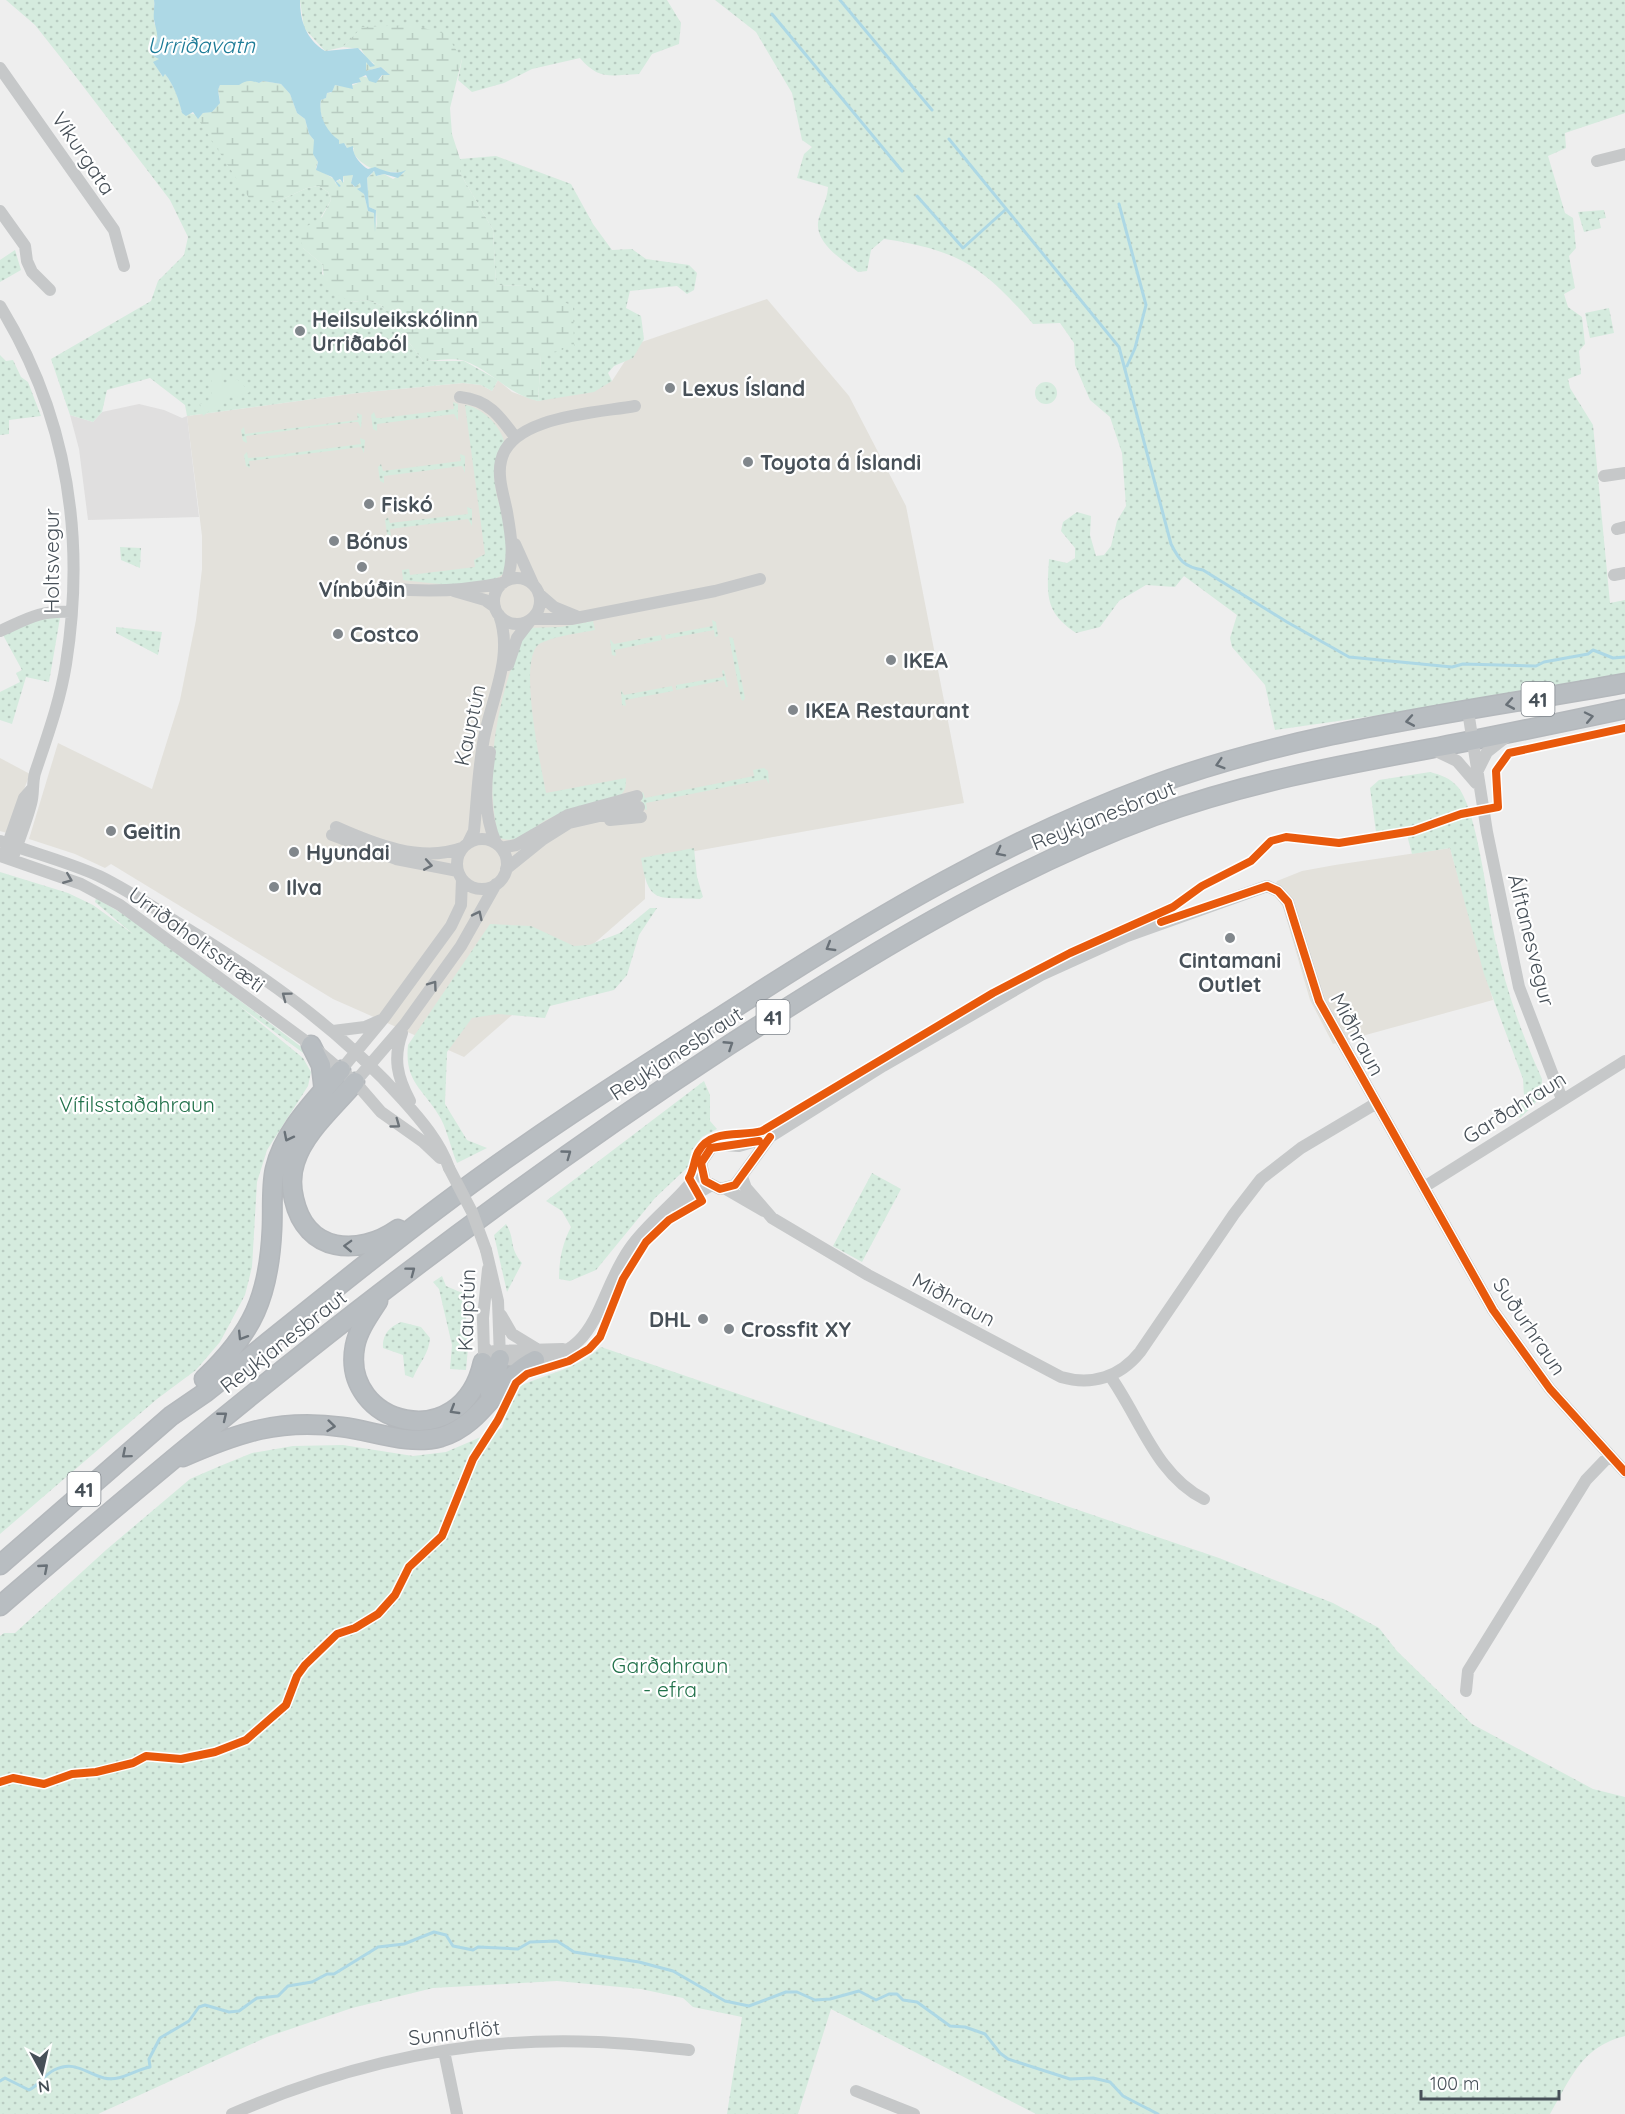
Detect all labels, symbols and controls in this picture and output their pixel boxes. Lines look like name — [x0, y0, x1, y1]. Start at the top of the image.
water label: Urriðavatn — [147, 31, 256, 59]
street label: Víkurgata — [47, 106, 121, 200]
place label: Heilsuleikskólinn Urriðaból — [312, 306, 478, 356]
marker: Heilsuleikskólinn Urriðaból — [293, 324, 307, 338]
place label: Lexus Ísland — [682, 375, 805, 401]
marker: Lexus Ísland — [663, 381, 677, 395]
place label: Toyota á Íslandi — [760, 449, 921, 475]
marker: Toyota á Íslandi — [741, 455, 755, 469]
place label: Fiskó — [381, 491, 433, 517]
marker: Fiskó — [362, 497, 376, 511]
street label: Holtsvegur — [38, 508, 64, 614]
place label: Bónus — [346, 528, 408, 554]
marker: Bónus — [327, 534, 341, 548]
marker: Vínbúðin — [355, 560, 369, 574]
place label: Vínbúðin — [318, 576, 406, 602]
place label: Costco — [350, 621, 419, 647]
marker: Costco — [331, 627, 345, 641]
place label: IKEA — [903, 647, 949, 673]
marker: IKEA — [884, 653, 898, 667]
street label: Kauptún — [448, 682, 490, 768]
road number: 41 — [1522, 682, 1554, 716]
place label: IKEA Restaurant — [805, 697, 970, 723]
one-way arrow — [1505, 697, 1515, 710]
marker: IKEA Restaurant — [786, 703, 800, 717]
one-way arrow — [1584, 711, 1594, 724]
one-way arrow — [1405, 715, 1414, 727]
one-way arrow — [1215, 757, 1226, 769]
street label: Reykjanesbraut — [1027, 774, 1179, 856]
place label: Geitin — [123, 818, 181, 844]
marker: Geitin — [104, 824, 118, 838]
place label: Hyundai — [306, 839, 390, 865]
marker: Hyundai — [287, 845, 301, 859]
one-way arrow — [996, 845, 1006, 856]
one-way arrow — [423, 858, 433, 871]
street label: Álftanesvegur — [1503, 871, 1561, 1009]
one-way arrow — [61, 872, 72, 884]
place label: Ilva — [286, 874, 322, 900]
marker: Ilva — [267, 880, 281, 894]
street label: Urriðaholtsstræti — [124, 881, 270, 997]
one-way arrow — [471, 910, 483, 921]
marker: Cintamani Outlet — [1223, 931, 1237, 945]
one-way arrow — [826, 940, 836, 952]
place label: Cintamani Outlet — [1179, 947, 1281, 997]
one-way arrow — [426, 980, 437, 991]
street label: Miðhraun — [1325, 988, 1391, 1080]
one-way arrow — [282, 992, 293, 1003]
street label: Reykjanesbraut — [605, 1000, 747, 1106]
road number: 41 — [756, 1000, 790, 1034]
one-way arrow — [723, 1041, 733, 1053]
street label: Garðahraun — [1458, 1065, 1570, 1149]
park label: Vífilsstaðahraun — [59, 1091, 215, 1117]
one-way arrow — [390, 1117, 401, 1128]
one-way arrow — [284, 1131, 296, 1142]
one-way arrow — [561, 1151, 572, 1162]
one-way arrow — [344, 1240, 353, 1252]
street label: Miðhraun — [908, 1266, 1000, 1332]
one-way arrow — [404, 1267, 415, 1278]
street label: Kauptún — [452, 1268, 480, 1352]
street label: Suðurhraun — [1488, 1272, 1572, 1380]
street label: Reykjanesbraut — [215, 1284, 351, 1398]
place label: DHL — [649, 1306, 691, 1332]
marker: DHL — [696, 1312, 710, 1326]
place label: Crossfit XY — [741, 1316, 852, 1342]
marker: Crossfit XY — [722, 1322, 736, 1336]
one-way arrow — [237, 1330, 249, 1340]
one-way arrow — [450, 1403, 460, 1414]
one-way arrow — [217, 1412, 228, 1423]
one-way arrow — [327, 1419, 336, 1432]
one-way arrow — [122, 1447, 133, 1458]
road number: 41 — [68, 1472, 100, 1506]
one-way arrow — [37, 1564, 48, 1575]
park label: Garðahraun - efra — [612, 1652, 728, 1702]
street label: Sunnuflöt — [407, 2013, 501, 2051]
north arrow — [12, 2042, 72, 2102]
scale bar — [1421, 2063, 1559, 2101]
text: 100 m — [1430, 2072, 1479, 2095]
text: N — [37, 2076, 51, 2098]

